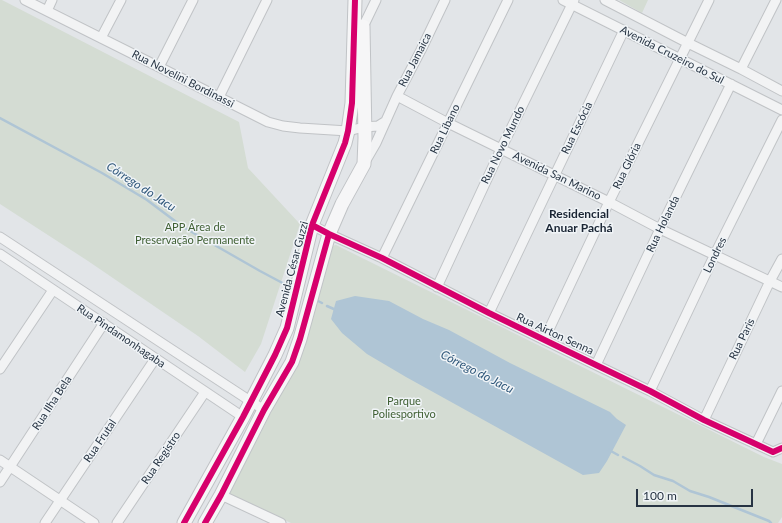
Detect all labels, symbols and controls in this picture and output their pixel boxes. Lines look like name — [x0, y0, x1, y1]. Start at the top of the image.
street label: Avenida Cruzeiro do Sul — [618, 23, 726, 87]
street label: Rua Jamaica — [396, 31, 434, 89]
street label: Rua Novelini Bordinassi — [130, 47, 236, 111]
street label: Rua Escócia — [559, 100, 595, 156]
street label: Rua Líbano — [427, 102, 463, 156]
street label: Rua Novo Mundo — [478, 104, 528, 186]
street label: Rua Glória — [610, 141, 644, 191]
street label: Avenida San Marino — [511, 149, 603, 203]
water label: Córrego do Jacu — [104, 159, 178, 215]
street label: Rua Holanda — [644, 194, 682, 254]
district label: Residencial Anuar Pachá — [545, 207, 613, 235]
park label: APP Área de Preservação Permanente — [135, 220, 255, 246]
street label: Avenida César Guzzi — [273, 220, 311, 318]
street label: Londres — [701, 235, 729, 275]
street label: Rua Pindamonhagaba — [74, 301, 168, 371]
street label: Rua Airton Senna — [514, 310, 596, 358]
street label: Rua Paris — [726, 316, 758, 362]
water label: Córrego do Jacu — [438, 347, 516, 397]
street label: Rua Ilha Bela — [30, 373, 74, 433]
park label: Parque Poliesportivo — [372, 394, 436, 420]
street label: Rua Frutal — [81, 417, 119, 465]
street label: Rua Registro — [139, 429, 183, 487]
scale bar — [638, 481, 755, 507]
text: 100 m — [643, 488, 677, 503]

